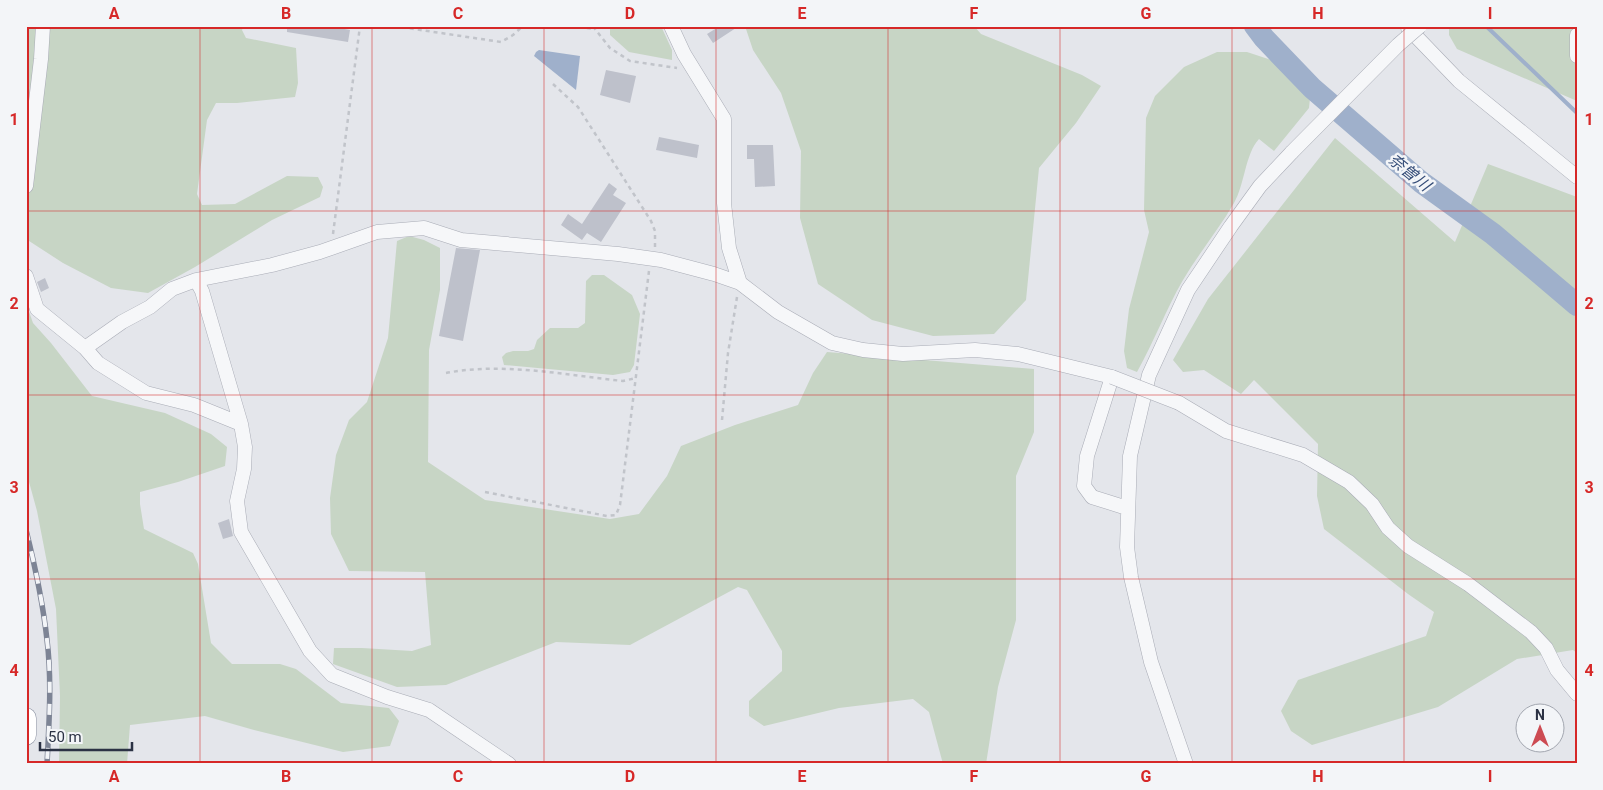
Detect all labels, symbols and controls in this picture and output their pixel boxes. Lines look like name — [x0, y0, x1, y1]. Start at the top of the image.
text: A — [109, 4, 120, 23]
text: B — [281, 4, 291, 23]
text: C — [453, 4, 463, 23]
text: D — [625, 4, 635, 23]
text: E — [798, 4, 807, 23]
text: F — [970, 4, 979, 23]
text: G — [1141, 4, 1152, 23]
text: H — [1312, 4, 1324, 23]
text: I — [1488, 4, 1492, 23]
text: 1 — [9, 110, 19, 129]
text: 1 — [1584, 110, 1594, 129]
water label: 奈曽川 — [1385, 150, 1436, 196]
text: 2 — [9, 294, 19, 313]
text: 2 — [1584, 294, 1594, 313]
text: 3 — [9, 478, 19, 497]
text: 3 — [1584, 478, 1594, 497]
text: 4 — [9, 661, 19, 680]
text: 4 — [1584, 661, 1594, 680]
north arrow — [1516, 702, 1566, 752]
text: N — [1535, 707, 1545, 723]
scale bar — [40, 720, 132, 752]
text: 50 m — [48, 728, 82, 746]
text: A — [109, 767, 120, 786]
text: B — [281, 767, 291, 786]
text: C — [453, 767, 463, 786]
text: D — [625, 767, 635, 786]
text: E — [798, 767, 807, 786]
text: F — [970, 767, 979, 786]
text: G — [1141, 767, 1152, 786]
text: H — [1312, 767, 1324, 786]
text: I — [1488, 767, 1492, 786]

